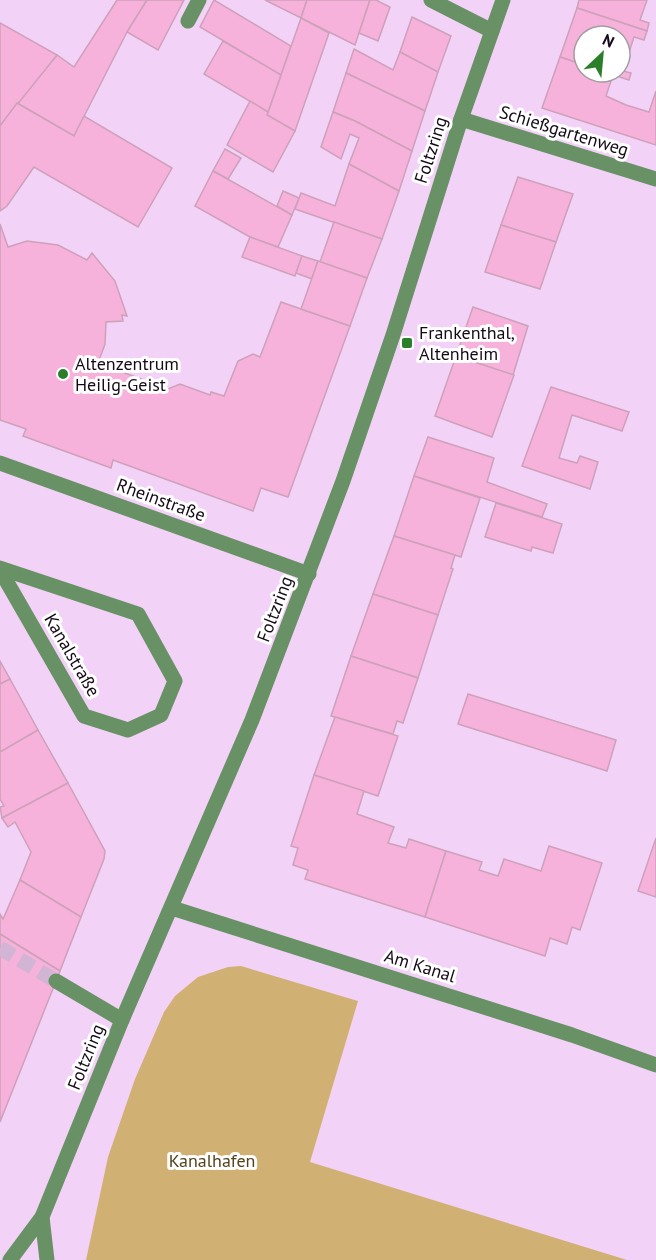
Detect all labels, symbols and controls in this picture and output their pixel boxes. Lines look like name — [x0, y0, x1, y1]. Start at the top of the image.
north arrow — [572, 24, 632, 84]
text: N — [599, 29, 618, 52]
street label: Schießgartenweg — [497, 100, 632, 161]
street label: Foltzring — [409, 114, 452, 186]
place label: Frankenthal, Altenheim — [419, 321, 515, 365]
marker: Frankenthal, Altenheim — [400, 336, 414, 350]
place label: Altenzentrum Heilig-Geist — [75, 352, 179, 396]
marker: Altenzentrum Heilig-Geist — [56, 367, 70, 381]
street label: Rheinstraße — [114, 473, 209, 526]
street label: Foltzring — [251, 573, 298, 645]
street label: Kanalstraße — [39, 609, 105, 700]
street label: Am Kanal — [382, 944, 459, 987]
street label: Foltzring — [62, 1021, 109, 1093]
park label: Kanalhafen — [169, 1149, 255, 1172]

